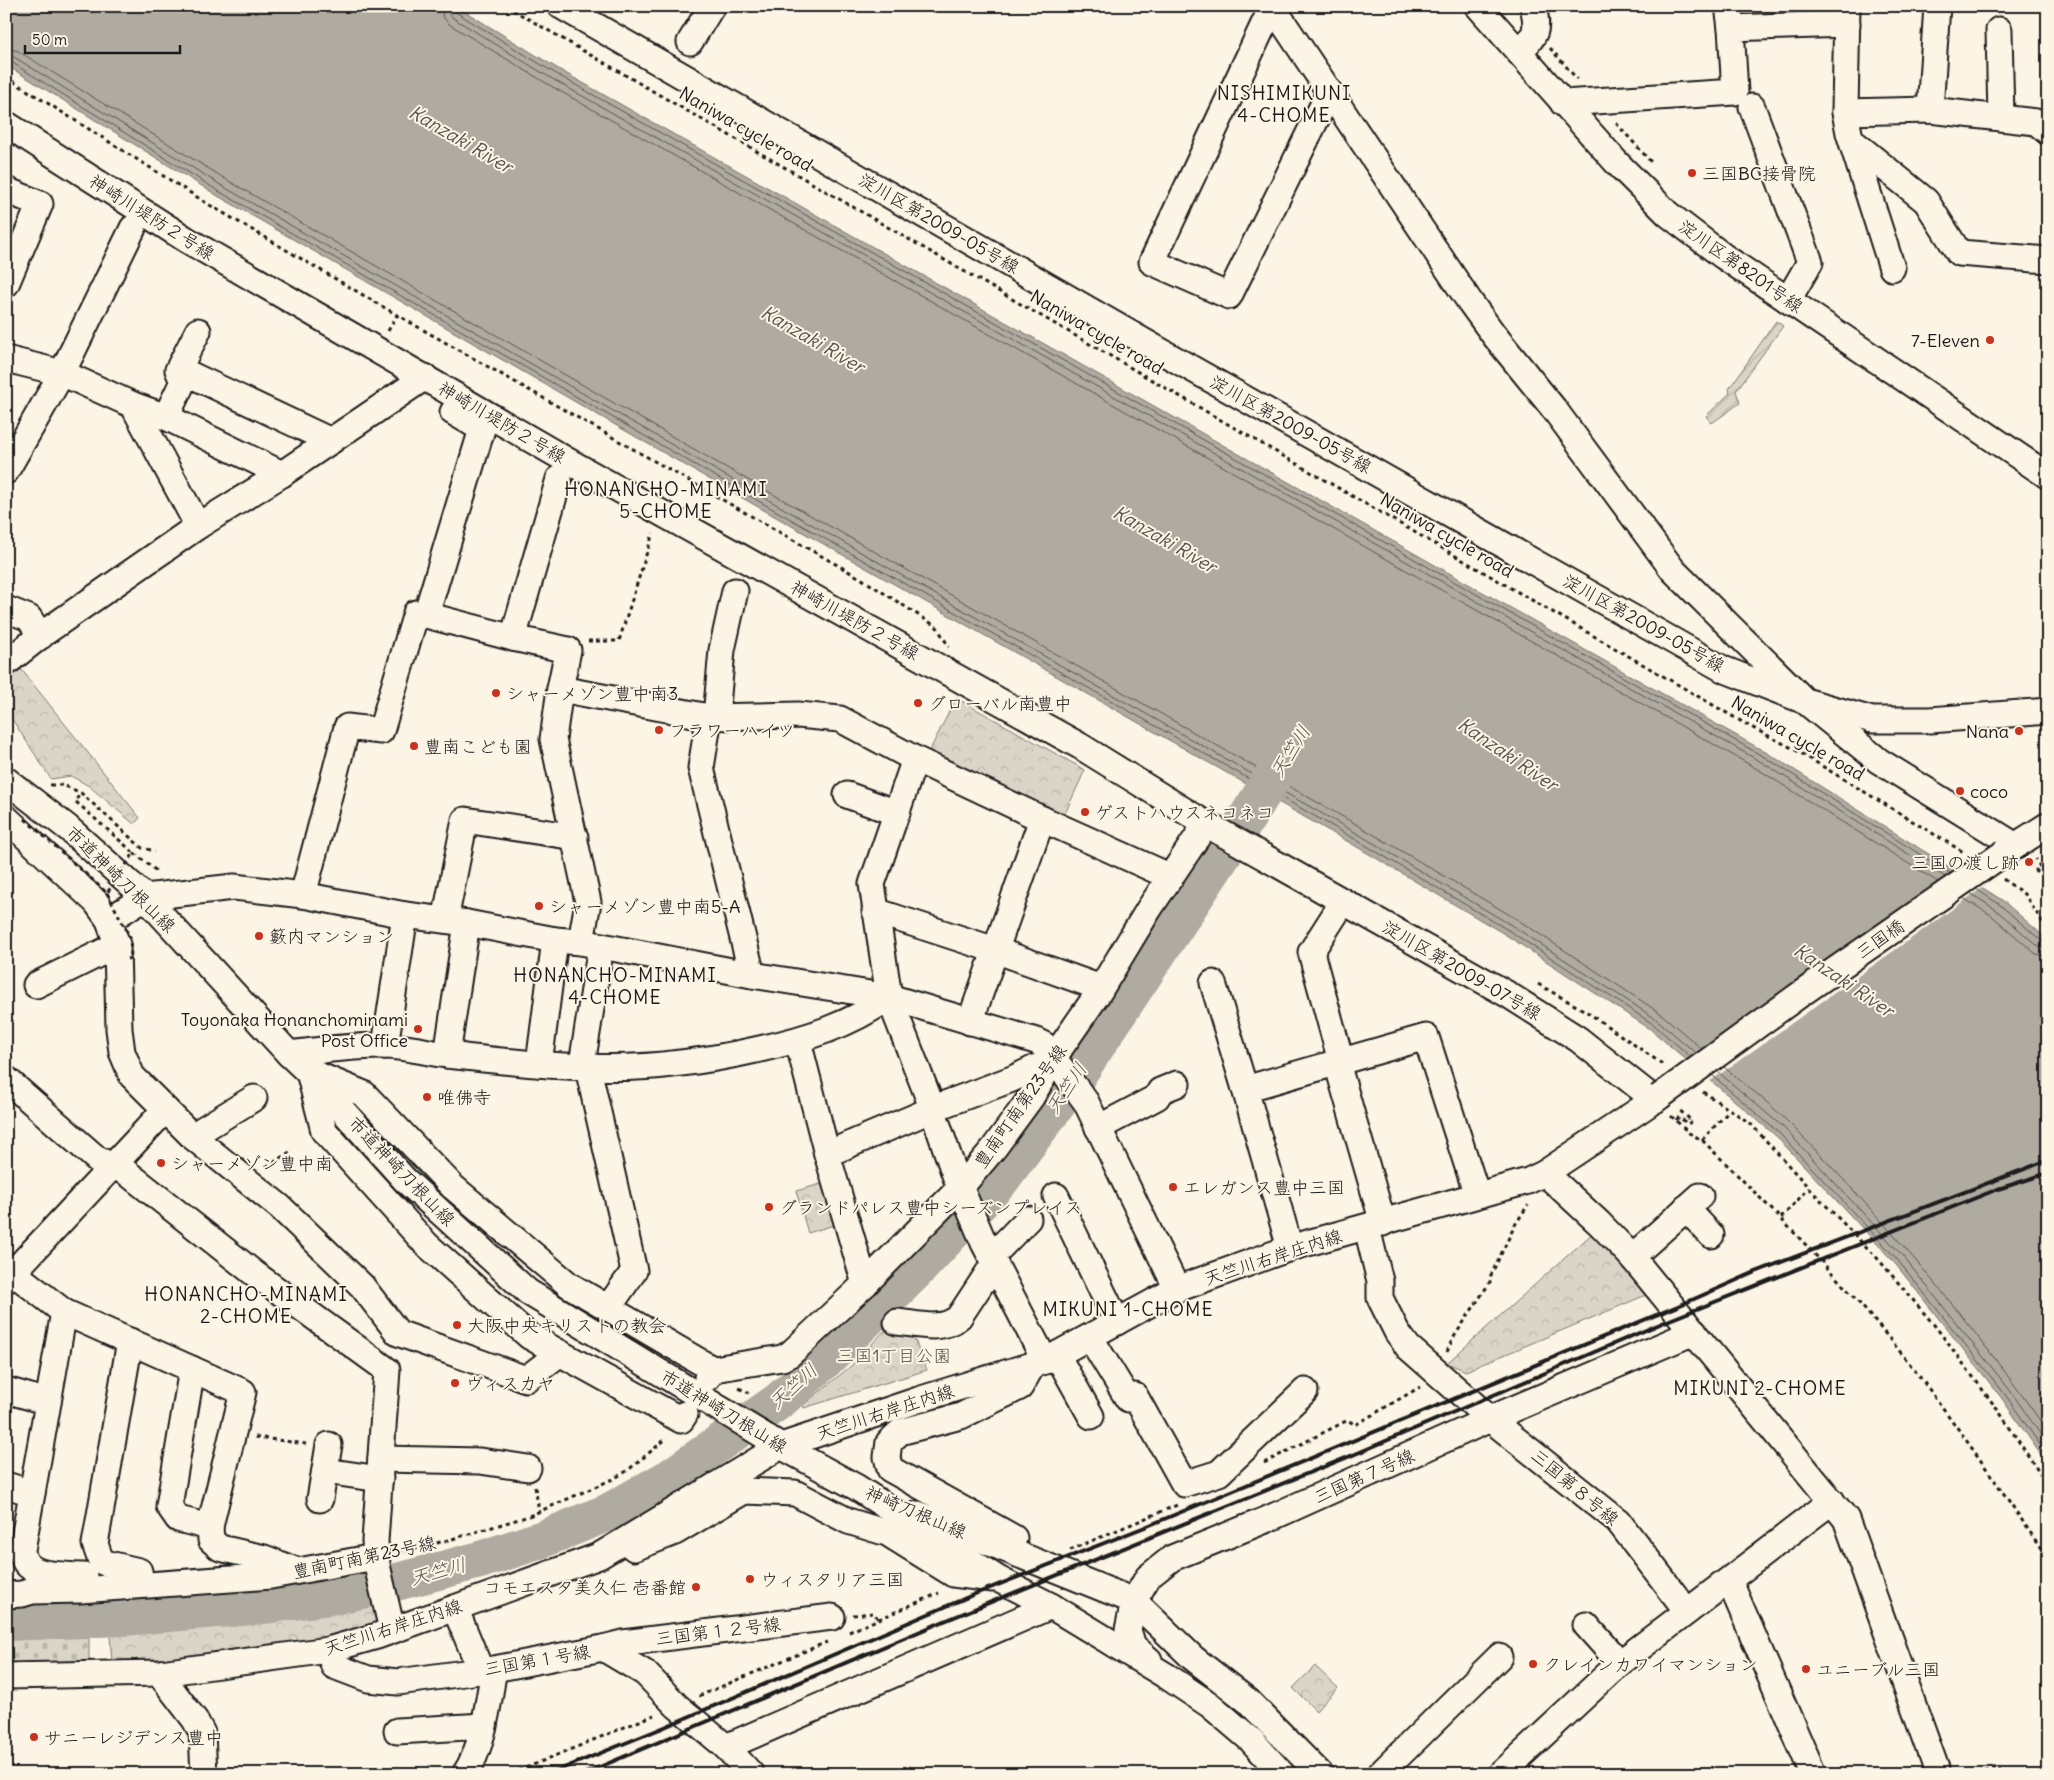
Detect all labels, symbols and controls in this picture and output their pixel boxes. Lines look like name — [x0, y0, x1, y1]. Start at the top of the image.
scale bar — [25, 22, 180, 54]
text: 50 m — [32, 30, 67, 49]
street label: Naniwa cycle road — [675, 81, 817, 177]
district label: NISHIMIKUNI 4-CHOME — [1217, 81, 1351, 127]
water label: Kanzaki River — [405, 100, 519, 179]
place label: 三国BC接骨院 — [1702, 162, 1816, 185]
marker: 三国BC接骨院 — [1686, 167, 1698, 179]
street label: 淀川区第2009-05号線 — [855, 168, 1023, 278]
street label: 神崎川堤防２号線 — [85, 169, 219, 265]
street label: 淀川区第8201号線 — [1674, 214, 1808, 318]
street label: Naniwa cycle road — [1026, 284, 1168, 380]
water label: Kanzaki River — [757, 300, 871, 379]
place label: 7-Eleven — [1911, 329, 1980, 352]
marker: 7-Eleven — [1984, 334, 1996, 346]
street label: 淀川区第2009-05号線 — [1206, 370, 1376, 478]
street label: 神崎川堤防２号線 — [434, 376, 570, 468]
district label: HONANCHO-MINAMI 5-CHOME — [564, 477, 768, 523]
street label: Naniwa cycle road — [1376, 487, 1518, 583]
water label: Kanzaki River — [1109, 500, 1223, 579]
street label: 淀川区第2009-05号線 — [1559, 569, 1729, 677]
street label: 神崎川堤防２号線 — [786, 575, 924, 665]
place label: シャーメゾン豊中南3 — [506, 682, 678, 705]
marker: シャーメゾン豊中南3 — [490, 687, 502, 699]
street label: Naniwa cycle road — [1727, 690, 1869, 786]
place label: グローバル南豊中 — [928, 692, 1072, 715]
marker: グローバル南豊中 — [912, 697, 924, 709]
water label: Kanzaki River — [1454, 712, 1564, 797]
place label: フラワーハイツ — [669, 719, 795, 742]
water label: 天竺川 — [1265, 720, 1315, 782]
place label: Nana — [1966, 720, 2009, 743]
marker: フラワーハイツ — [653, 724, 665, 736]
marker: Nana — [2013, 725, 2025, 737]
place label: 豊南こども園 — [424, 735, 532, 758]
marker: 豊南こども園 — [408, 740, 420, 752]
place label: coco — [1970, 780, 2008, 803]
marker: coco — [1954, 785, 1966, 797]
place label: ゲストハウスネコネコ — [1095, 801, 1274, 824]
marker: ゲストハウスネコネコ — [1079, 806, 1091, 818]
street label: 市道神崎刀根山線 — [61, 821, 181, 937]
place label: 三国の渡し跡 — [1911, 851, 2019, 874]
marker: 三国の渡し跡 — [2023, 856, 2035, 868]
place label: シャーメゾン豊中南5-A — [549, 895, 741, 918]
marker: シャーメゾン豊中南5-A — [533, 900, 545, 912]
street label: 三国橋 — [1851, 914, 1909, 964]
street label: 淀川区第2009-07号線 — [1378, 915, 1546, 1025]
place label: 籔内マンション — [269, 925, 394, 948]
marker: 籔内マンション — [253, 930, 265, 942]
water label: Kanzaki River — [1790, 938, 1900, 1023]
district label: HONANCHO-MINAMI 4-CHOME — [513, 963, 717, 1009]
place label: Toyonaka Honanchominami Post Office — [181, 1008, 408, 1052]
marker: Toyonaka Honanchominami Post Office — [412, 1023, 424, 1035]
street label: 豊南町南第23号線 — [969, 1040, 1071, 1172]
water label: 天竺川 — [1040, 1058, 1092, 1118]
place label: 唯佛寺 — [437, 1086, 491, 1109]
marker: 唯佛寺 — [421, 1091, 433, 1103]
street label: 市道神崎刀根山線 — [344, 1111, 460, 1231]
place label: シャーメゾン豊中南 — [171, 1152, 333, 1175]
marker: シャーメゾン豊中南 — [155, 1157, 167, 1169]
place label: エレガンス豊中三国 — [1183, 1176, 1345, 1199]
marker: エレガンス豊中三国 — [1167, 1181, 1179, 1193]
place label: グランドパレス豊中シーズンプレイス — [779, 1196, 1082, 1219]
marker: グランドパレス豊中シーズンプレイス — [763, 1201, 775, 1213]
street label: 天竺川右岸庄内線 — [1201, 1224, 1345, 1290]
district label: HONANCHO-MINAMI 2-CHOME — [144, 1282, 348, 1328]
district label: MIKUNI 1-CHOME — [1042, 1297, 1214, 1321]
place label: 大阪中央キリストの教会 — [467, 1314, 666, 1337]
marker: 大阪中央キリストの教会 — [451, 1319, 463, 1331]
park label: 三国1丁目公園 — [836, 1344, 952, 1367]
water label: 天竺川 — [764, 1358, 822, 1414]
street label: 市道神崎刀根山線 — [656, 1364, 792, 1458]
place label: ヴィスカヤ — [465, 1372, 555, 1395]
district label: MIKUNI 2-CHOME — [1673, 1376, 1847, 1400]
marker: ヴィスカヤ — [449, 1377, 461, 1389]
street label: 天竺川右岸庄内線 — [813, 1379, 957, 1445]
street label: 三国第８号線 — [1526, 1443, 1624, 1531]
street label: 三国第７号線 — [1310, 1444, 1418, 1508]
street label: 神崎刀根山線 — [862, 1480, 970, 1544]
street label: 豊南町南第23号線 — [290, 1531, 438, 1583]
water label: 天竺川 — [407, 1552, 469, 1590]
place label: ウィスタリア三国 — [760, 1568, 904, 1591]
marker: ウィスタリア三国 — [744, 1573, 756, 1585]
place label: コモエスタ美久仁 壱番館 — [483, 1576, 686, 1599]
marker: コモエスタ美久仁 壱番館 — [690, 1581, 702, 1593]
street label: 天竺川右岸庄内線 — [321, 1594, 465, 1660]
street label: 三国第１２号線 — [654, 1612, 782, 1650]
street label: 三国第１号線 — [482, 1639, 592, 1681]
place label: クレインカワイマンション — [1543, 1653, 1758, 1676]
marker: クレインカワイマンション — [1527, 1658, 1539, 1670]
place label: ユニーブル三国 — [1816, 1658, 1940, 1681]
marker: ユニーブル三国 — [1800, 1663, 1812, 1675]
place label: サニーレジデンス豊中 — [44, 1726, 223, 1749]
marker: サニーレジデンス豊中 — [28, 1731, 40, 1743]

